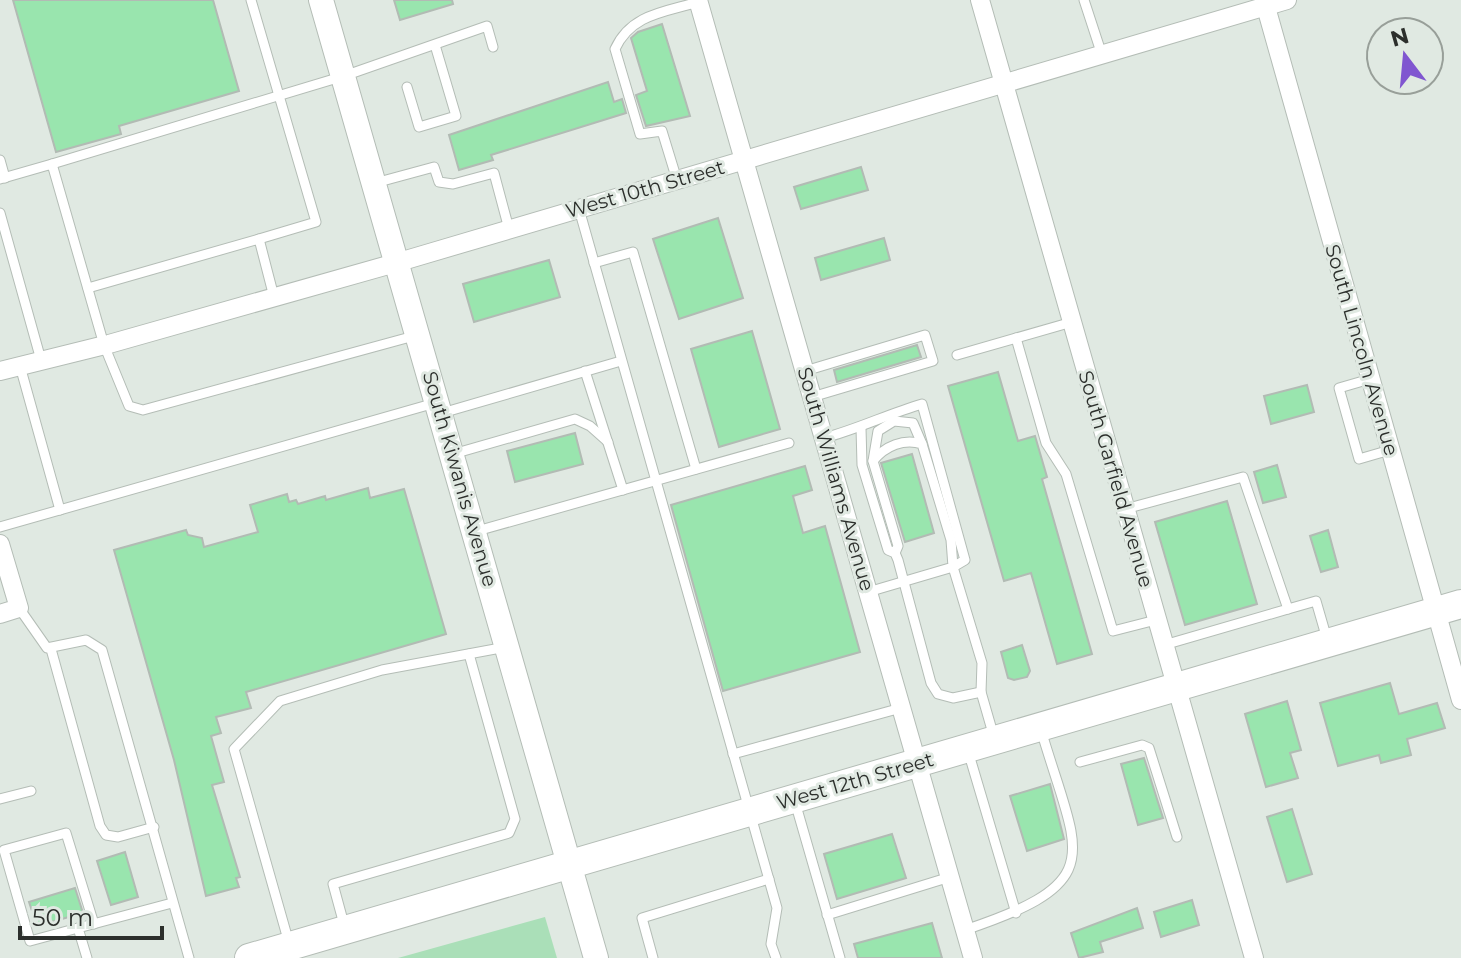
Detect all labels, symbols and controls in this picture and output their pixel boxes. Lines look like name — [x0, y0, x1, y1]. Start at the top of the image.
north arrow — [1365, 16, 1445, 96]
text: N — [1387, 22, 1412, 53]
street label: West 10th Street — [563, 155, 727, 223]
street label: South Lincoln Avenue — [1320, 241, 1404, 459]
street label: South Williams Avenue — [792, 364, 880, 594]
street label: South Kiwanis Avenue — [418, 368, 502, 590]
street label: South Garfield Avenue — [1074, 368, 1158, 590]
street label: West 12th Street — [774, 747, 936, 815]
scale bar — [20, 890, 162, 940]
text: 50 m — [32, 903, 93, 932]

